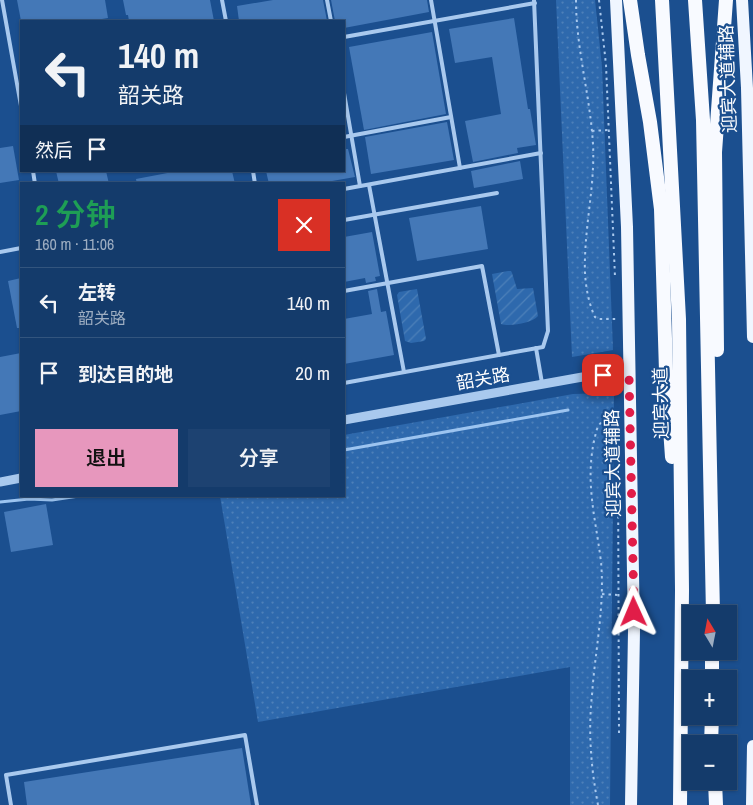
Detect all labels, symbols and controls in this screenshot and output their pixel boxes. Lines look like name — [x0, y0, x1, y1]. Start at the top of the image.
street label: 迎宾大道辅路 — [713, 25, 742, 133]
text: 140 m — [118, 32, 199, 79]
icon: left — [35, 40, 100, 105]
text: 韶关路 — [118, 80, 184, 110]
icon: arrive — [83, 135, 111, 163]
text: 然后 — [35, 137, 73, 163]
text: 2 分钟 — [35, 194, 116, 234]
button: close — [278, 199, 330, 251]
text: 160 m · 11:06 — [35, 233, 114, 255]
text: 左转 — [78, 279, 116, 305]
icon: left — [35, 289, 63, 317]
text: 140 m — [287, 290, 330, 316]
text: 韶关路 — [78, 307, 126, 329]
pin — [582, 354, 624, 396]
icon: arrive — [35, 359, 63, 387]
text: 20 m — [295, 360, 330, 386]
text: 到达目的地 — [78, 361, 173, 387]
icon: arrive — [589, 361, 617, 389]
street label: 韶关路 — [454, 362, 512, 396]
street label: 迎宾大道 — [647, 367, 674, 439]
street label: 迎宾大道辅路 — [599, 409, 626, 517]
button: 退出 — [35, 429, 178, 487]
button: 分享 — [188, 429, 330, 487]
position arrow — [607, 585, 659, 637]
north arrow — [682, 605, 738, 660]
map controls — [682, 605, 737, 790]
button: + — [682, 670, 737, 725]
button: − — [682, 735, 737, 790]

